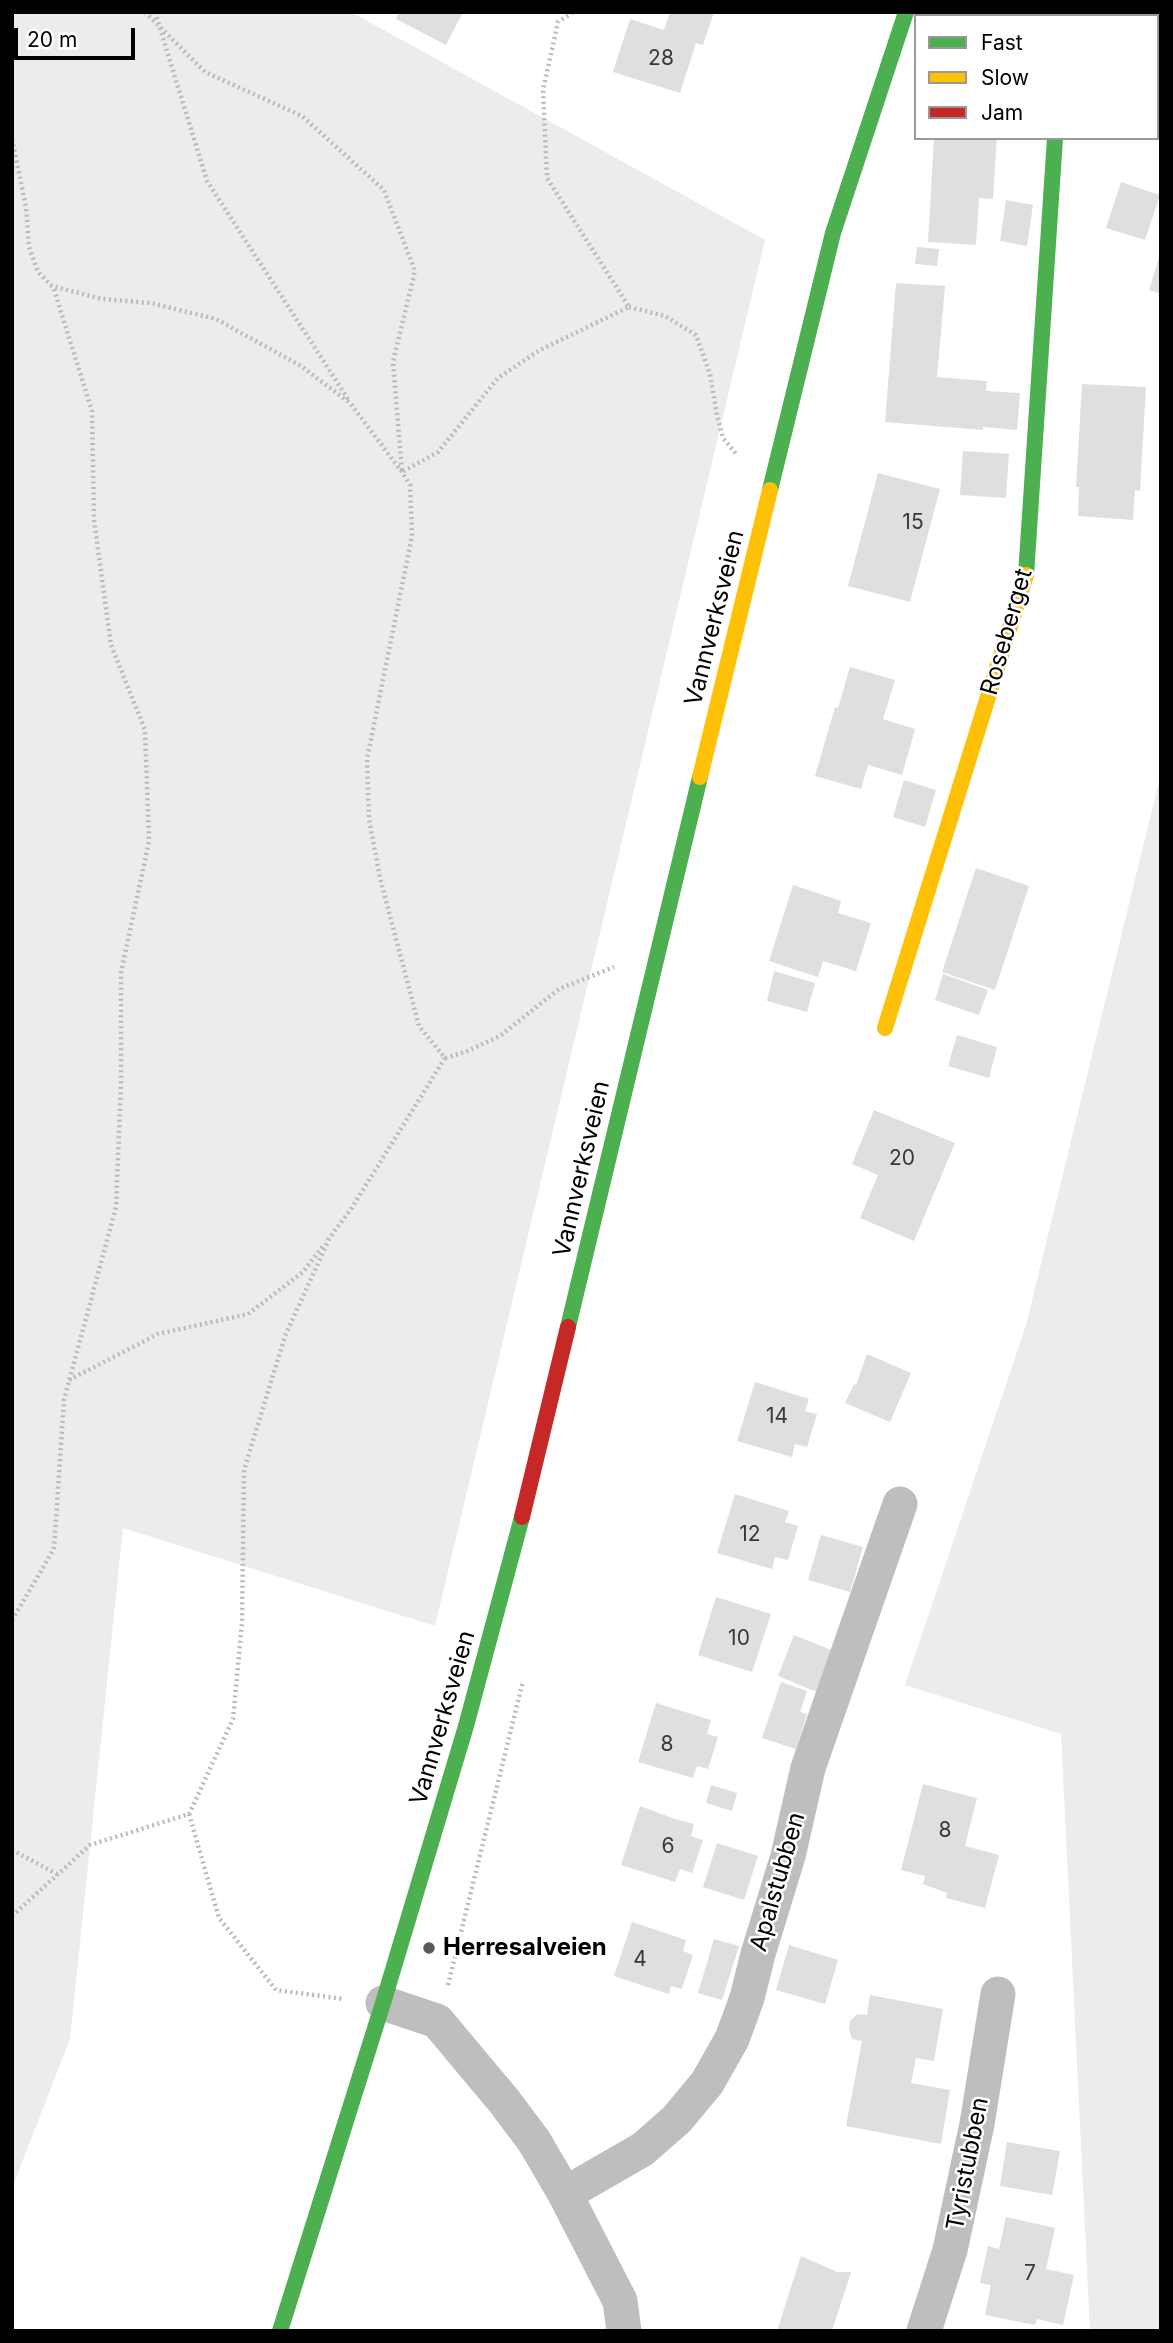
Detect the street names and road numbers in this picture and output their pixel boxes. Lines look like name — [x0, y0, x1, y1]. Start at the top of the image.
street label: Vannverksveien — [679, 527, 751, 709]
street label: Roseberget — [975, 566, 1039, 698]
street label: Vannverksveien — [548, 1078, 616, 1260]
street label: Vannverksveien — [404, 1627, 482, 1809]
street label: Apalstubben — [744, 1809, 812, 1955]
street label: Tyristubben — [941, 2095, 995, 2233]

